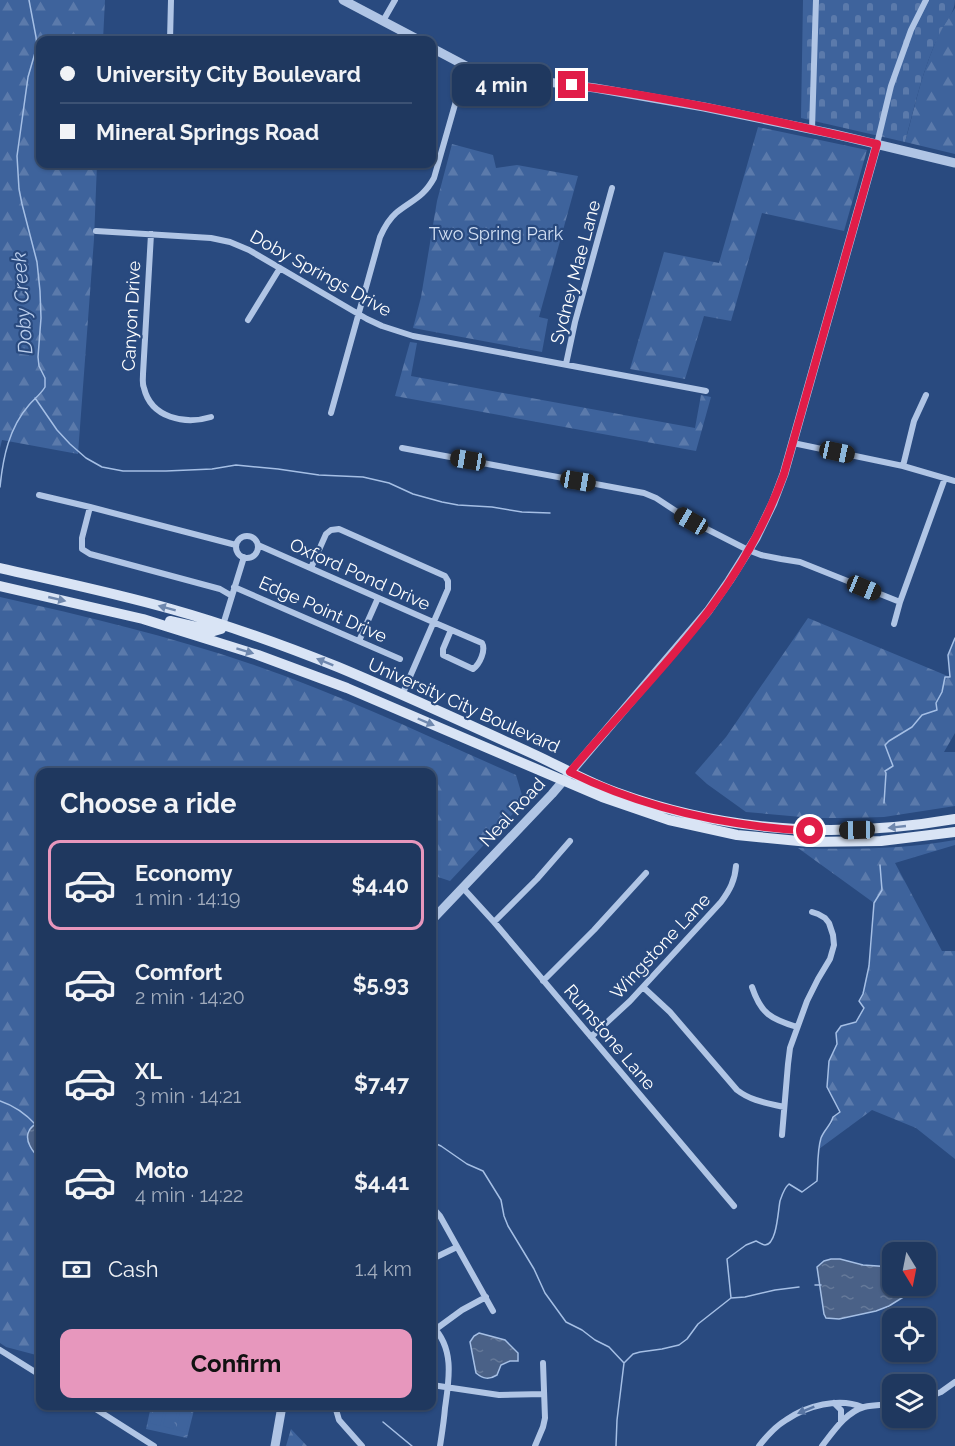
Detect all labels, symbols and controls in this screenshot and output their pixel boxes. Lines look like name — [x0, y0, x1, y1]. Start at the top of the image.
text: University City Boulevard — [96, 61, 361, 87]
callout: 4 min — [452, 64, 551, 106]
route end — [558, 71, 585, 98]
text: 4 min — [475, 73, 528, 97]
text: Mineral Springs Road — [96, 119, 319, 145]
street label: Sydney Mae Lane — [546, 197, 604, 346]
park label: Two Spring Park — [429, 223, 564, 244]
street label: Doby Springs Drive — [247, 225, 396, 321]
water label: Doby Creek — [6, 251, 38, 355]
street label: Canyon Drive — [118, 260, 144, 372]
car — [818, 439, 856, 465]
car — [449, 448, 487, 472]
car — [559, 469, 597, 493]
car — [671, 504, 711, 538]
street label: Oxford Pond Drive — [286, 534, 434, 615]
street label: Edge Point Drive — [256, 571, 391, 647]
car — [844, 573, 884, 603]
one-way arrow — [48, 594, 66, 604]
one-way arrow — [158, 603, 176, 612]
one-way arrow — [236, 646, 254, 656]
street label: University City Boulevard — [365, 653, 563, 757]
one-way arrow — [316, 657, 334, 667]
one-way arrow — [418, 717, 436, 727]
street label: Neal Road — [475, 773, 549, 851]
text: Choose a ride — [60, 788, 236, 819]
route start — [796, 817, 823, 844]
car — [839, 821, 875, 839]
one-way arrow — [888, 822, 907, 832]
icon: car — [63, 858, 117, 912]
text: Economy — [135, 860, 233, 886]
text: $4.40 — [351, 872, 409, 898]
text: 1 min · 14:19 — [135, 886, 241, 910]
street label: Wingstone Lane — [606, 889, 715, 1003]
icon: car — [63, 957, 117, 1011]
text: Comfort — [135, 959, 222, 985]
text: $5.93 — [353, 971, 409, 997]
street label: Rumstone Lane — [560, 980, 660, 1094]
text: 2 min · 14:20 — [135, 985, 245, 1009]
icon: car — [63, 1056, 117, 1110]
text: XL — [135, 1058, 162, 1084]
text: $7.47 — [354, 1070, 409, 1096]
text: 3 min · 14:21 — [135, 1084, 241, 1108]
icon: car — [63, 1155, 117, 1209]
text: Moto — [135, 1157, 189, 1183]
text: $4.41 — [354, 1169, 409, 1195]
text: 4 min · 14:22 — [135, 1183, 243, 1207]
north arrow — [882, 1242, 936, 1296]
map controls — [882, 1242, 936, 1428]
icon: cash — [60, 1253, 93, 1286]
text: Cash — [108, 1256, 159, 1282]
text: 1.4 km — [355, 1257, 412, 1281]
button: locate — [882, 1308, 936, 1362]
button: Confirm — [60, 1329, 412, 1398]
button: layers — [882, 1374, 936, 1428]
one-way arrow — [796, 1405, 814, 1415]

